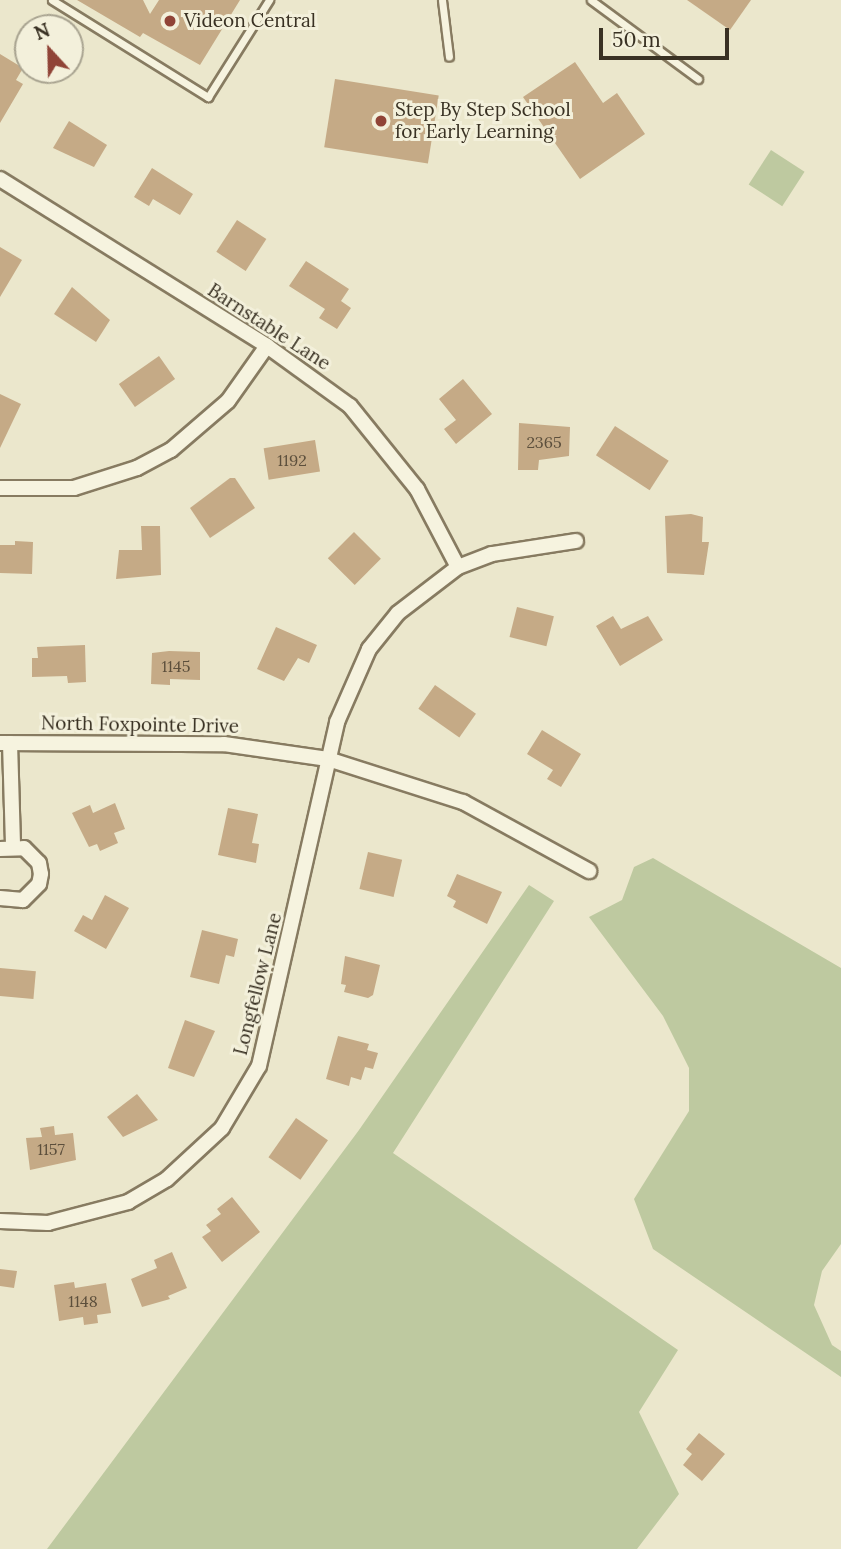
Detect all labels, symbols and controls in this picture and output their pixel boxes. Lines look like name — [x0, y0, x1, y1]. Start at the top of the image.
place label: Videon Central — [184, 10, 316, 32]
marker: Videon Central — [162, 13, 178, 29]
north arrow — [14, 14, 84, 84]
scale bar — [603, 14, 732, 58]
text: N — [31, 18, 53, 45]
text: 50 m — [612, 26, 661, 53]
place label: Step By Step School for Early Learning — [395, 99, 571, 143]
marker: Step By Step School for Early Learning — [373, 113, 389, 129]
street label: Barnstable Lane — [203, 279, 335, 375]
house number: 2365 — [526, 432, 562, 452]
house number: 1192 — [277, 450, 307, 470]
house number: 1145 — [161, 656, 191, 676]
street label: North Foxpointe Drive — [41, 712, 239, 738]
street label: Longfellow Lane — [229, 910, 287, 1058]
house number: 1157 — [37, 1139, 65, 1159]
house number: 1148 — [68, 1291, 98, 1311]

